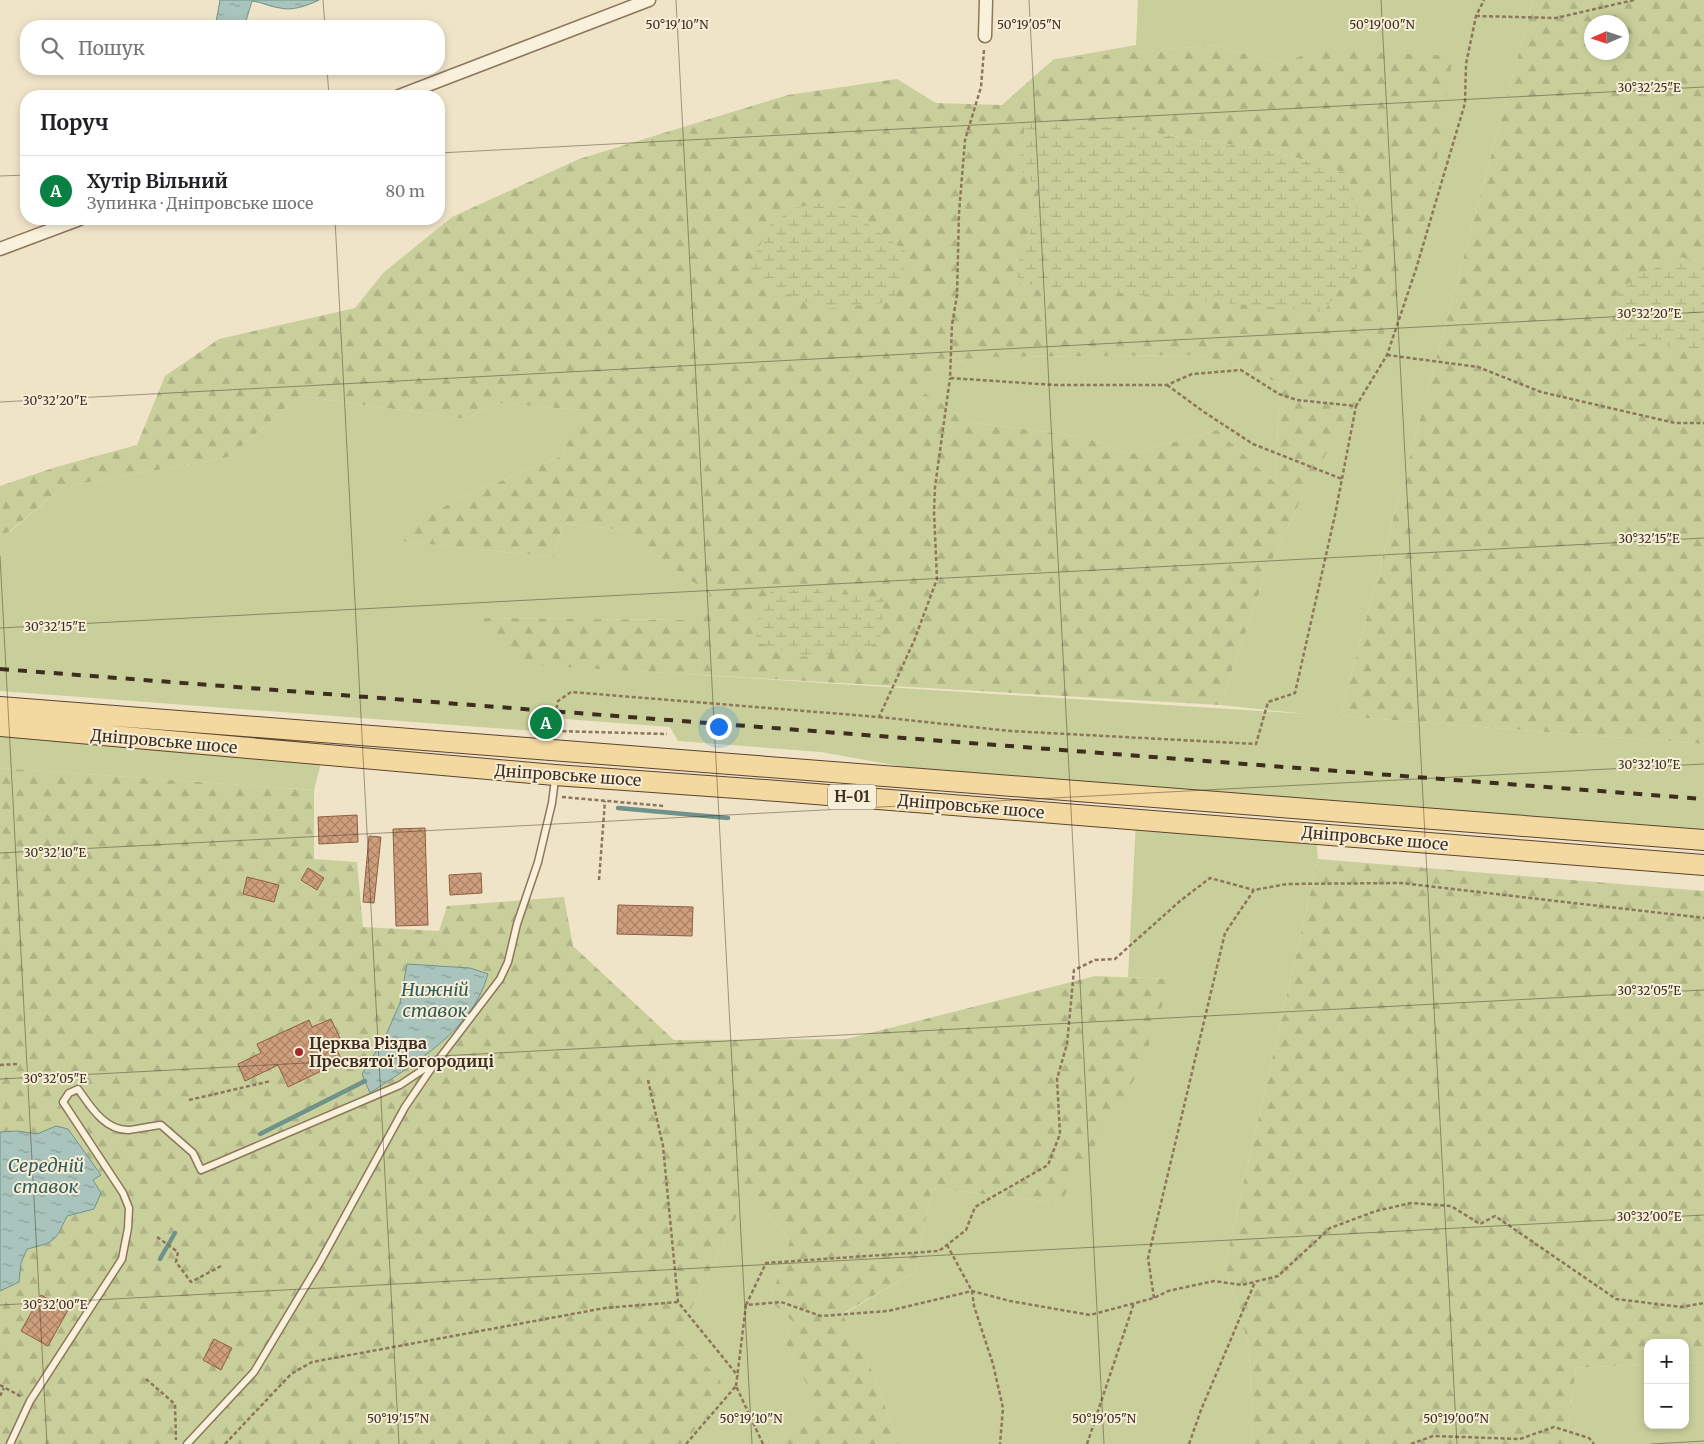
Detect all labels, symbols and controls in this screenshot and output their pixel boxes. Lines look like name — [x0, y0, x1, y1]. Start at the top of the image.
north arrow — [1584, 15, 1629, 60]
text: 50°19'10"N — [646, 17, 709, 32]
text: 50°19'05"N — [997, 17, 1062, 32]
text: 50°19'00"N — [1349, 17, 1415, 32]
search box — [20, 20, 445, 75]
icon: search — [38, 34, 66, 62]
text: Пошук — [78, 36, 145, 60]
text: 30°32'25"E — [1617, 80, 1681, 95]
text: Поруч — [40, 109, 109, 136]
text: Хутір Вільний — [87, 169, 228, 193]
text: A — [50, 181, 62, 201]
text: 80 m — [386, 181, 425, 201]
text: Зупинка · Дніпровське шосе — [87, 193, 313, 213]
text: 30°32'20"E — [1617, 306, 1682, 321]
text: 30°32'20"E — [23, 393, 88, 408]
text: 30°32'15"E — [1618, 531, 1680, 546]
text: 30°32'15"E — [24, 619, 86, 634]
pin: A — [530, 704, 562, 742]
your location — [706, 714, 732, 740]
street label: Дніпровське шосе — [90, 725, 238, 757]
text: 30°32'10"E — [1618, 757, 1681, 772]
street label: Дніпровське шосе — [494, 760, 642, 790]
road number: Н-01 — [828, 784, 876, 810]
street label: Дніпровське шосе — [897, 790, 1045, 822]
street label: Дніпровське шосе — [1301, 822, 1449, 854]
text: 30°32'10"E — [24, 845, 87, 860]
water label: Нижній ставок — [401, 978, 469, 1022]
text: 30°32'05"E — [1617, 983, 1681, 998]
place label: Церква Різдва Пресвятої Богородиці — [309, 1033, 494, 1071]
marker: Церква Різдва Пресвятої Богородиці — [293, 1046, 305, 1058]
text: 30°32'05"E — [23, 1071, 87, 1086]
water label: Середній ставок — [8, 1154, 84, 1198]
text: 30°32'00"E — [1616, 1209, 1682, 1224]
text: 30°32'00"E — [22, 1297, 88, 1312]
map controls — [1644, 1339, 1689, 1429]
button: + — [1644, 1339, 1689, 1384]
button: − — [1644, 1384, 1689, 1429]
text: 50°19'15"N — [367, 1411, 430, 1426]
text: 50°19'10"N — [720, 1411, 783, 1426]
text: 50°19'05"N — [1072, 1411, 1137, 1426]
text: 50°19'00"N — [1423, 1411, 1489, 1426]

